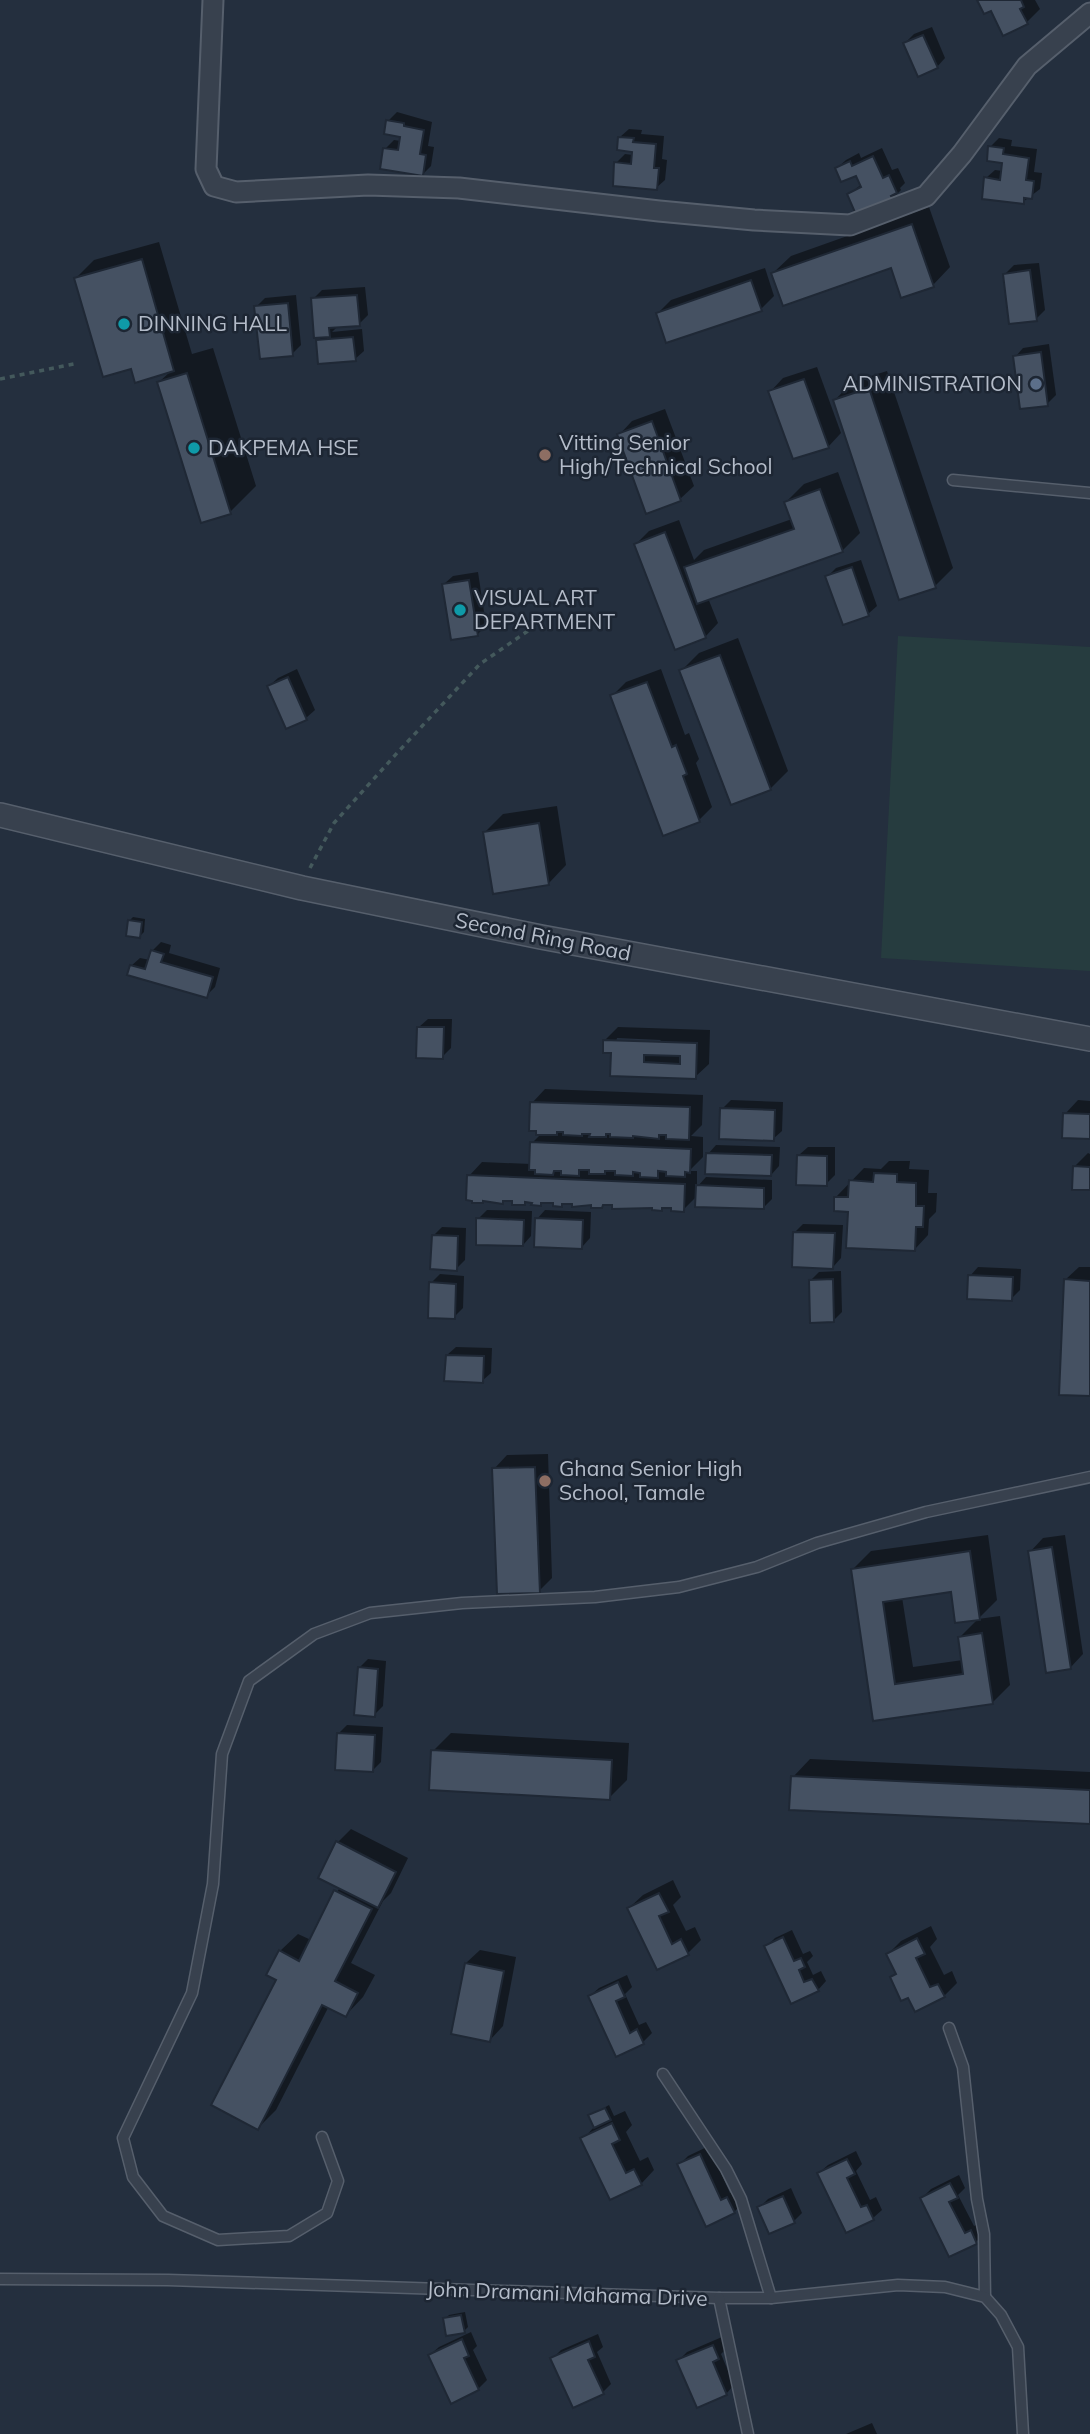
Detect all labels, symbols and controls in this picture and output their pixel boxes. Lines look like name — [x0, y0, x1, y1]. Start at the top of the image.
place label: DINNING HALL — [138, 310, 287, 336]
marker: DINNING HALL — [116, 316, 132, 332]
place label: ADMINISTRATION — [843, 370, 1022, 396]
marker: ADMINISTRATION — [1028, 376, 1044, 392]
place label: Vitting Senior High/Technical School — [559, 429, 773, 479]
place label: DAKPEMA HSE — [208, 434, 359, 460]
marker: DAKPEMA HSE — [186, 440, 202, 456]
marker: Vitting Senior High/Technical School — [537, 447, 553, 463]
place label: VISUAL ART DEPARTMENT — [474, 584, 615, 634]
marker: VISUAL ART DEPARTMENT — [452, 602, 468, 618]
street label: Second Ring Road — [453, 906, 633, 966]
place label: Ghana Senior High School, Tamale — [559, 1455, 743, 1505]
marker: Ghana Senior High School, Tamale — [537, 1473, 553, 1489]
street label: John Dramani Mahama Drive — [426, 2275, 708, 2311]

